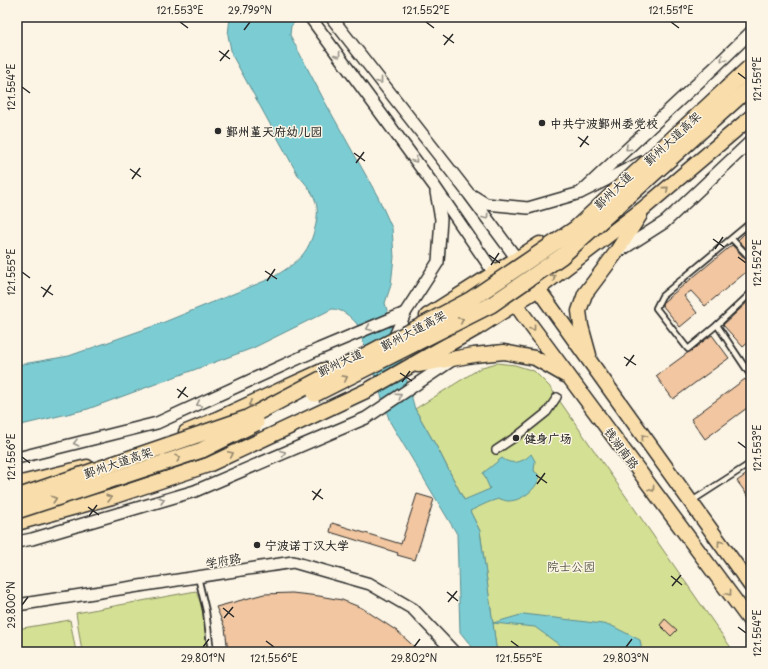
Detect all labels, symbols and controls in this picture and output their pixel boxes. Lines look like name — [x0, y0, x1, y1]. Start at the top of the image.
text: 121.553°E — [156, 2, 204, 17]
text: 29.799°N — [228, 2, 272, 17]
text: 121.552°E — [402, 2, 450, 17]
text: 121.551°E — [648, 2, 694, 17]
one-way arrow — [333, 51, 340, 58]
one-way arrow — [720, 54, 728, 62]
text: 121.551°E — [749, 56, 764, 102]
text: 121.554°E — [3, 63, 18, 111]
one-way arrow — [376, 77, 383, 84]
street label: 鄞州大道高架 — [640, 107, 704, 169]
place label: 中共宁波鄞州委党校 — [550, 114, 658, 132]
marker: 中共宁波鄞州委党校 — [537, 118, 547, 128]
place label: 鄞州堇天府幼儿园 — [226, 122, 322, 140]
marker: 鄞州堇天府幼儿园 — [213, 126, 223, 136]
one-way arrow — [625, 143, 633, 150]
one-way arrow — [410, 156, 418, 163]
street label: 鄞州大道 — [589, 167, 637, 213]
one-way arrow — [662, 186, 669, 193]
one-way arrow — [481, 213, 489, 220]
text: 121.552°E — [749, 239, 764, 287]
text: 121.555°E — [3, 248, 18, 296]
one-way arrow — [548, 275, 555, 282]
street label: 鄞州大道高架 — [377, 305, 449, 355]
one-way arrow — [457, 317, 465, 325]
one-way arrow — [366, 323, 374, 331]
one-way arrow — [528, 324, 536, 331]
street label: 鄞州大道 — [314, 344, 366, 380]
one-way arrow — [341, 375, 348, 383]
one-way arrow — [395, 393, 402, 400]
one-way arrow — [196, 399, 204, 407]
one-way arrow — [247, 399, 255, 407]
street label: 钱湖南路 — [600, 423, 644, 473]
text: 121.553°E — [749, 424, 764, 472]
place label: 健身广场 — [524, 429, 572, 447]
text: 121.556°E — [3, 433, 18, 481]
marker: 健身广场 — [511, 433, 521, 443]
one-way arrow — [642, 435, 649, 442]
one-way arrow — [73, 439, 79, 447]
street label: 鄞州大道高架 — [81, 442, 155, 482]
one-way arrow — [279, 450, 286, 458]
one-way arrow — [227, 451, 234, 459]
one-way arrow — [174, 455, 181, 463]
one-way arrow — [647, 484, 654, 491]
one-way arrow — [105, 494, 112, 503]
one-way arrow — [50, 495, 57, 504]
one-way arrow — [158, 496, 165, 505]
place label: 宁波诺丁汉大学 — [265, 536, 349, 554]
marker: 宁波诺丁汉大学 — [252, 540, 262, 550]
one-way arrow — [718, 540, 725, 547]
street label: 学府路 — [204, 548, 242, 572]
park label: 院士公园 — [547, 557, 595, 575]
text: 29.800°N — [3, 581, 18, 629]
one-way arrow — [725, 589, 732, 596]
text: 121.554°E — [749, 609, 764, 657]
text: 29.801°N — [181, 650, 226, 665]
text: 121.556°E — [250, 650, 298, 665]
text: 29.802°N — [391, 650, 438, 665]
text: 121.555°E — [495, 650, 543, 665]
text: 29.803°N — [603, 650, 649, 665]

